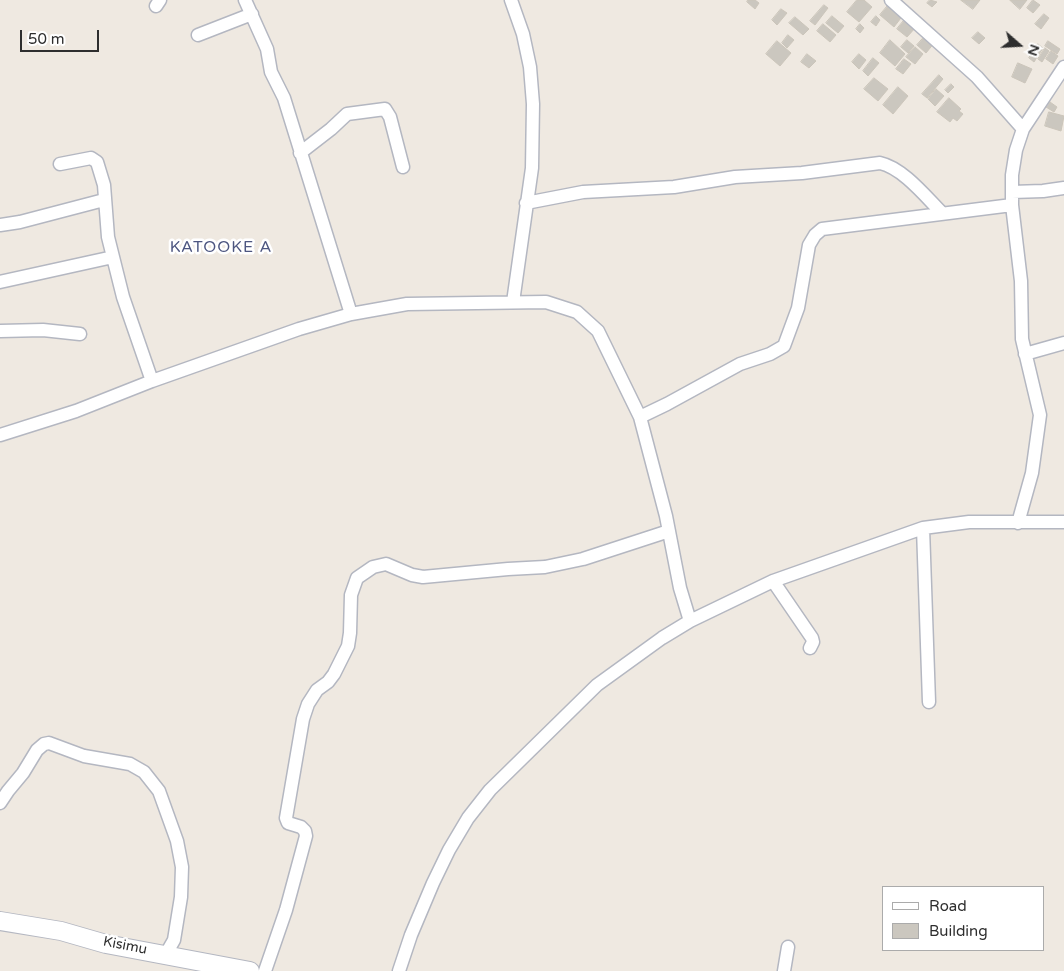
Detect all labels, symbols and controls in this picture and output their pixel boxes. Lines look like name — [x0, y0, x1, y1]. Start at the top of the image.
scale bar — [22, 20, 101, 52]
north arrow — [994, 20, 1044, 70]
text: 50 m — [28, 30, 65, 48]
text: N — [1024, 42, 1044, 58]
district label: KATOOKE A — [169, 238, 273, 258]
legend — [882, 886, 1044, 951]
text: Road — [929, 897, 967, 915]
text: Building — [929, 922, 988, 940]
street label: Kisimu — [102, 934, 148, 958]

